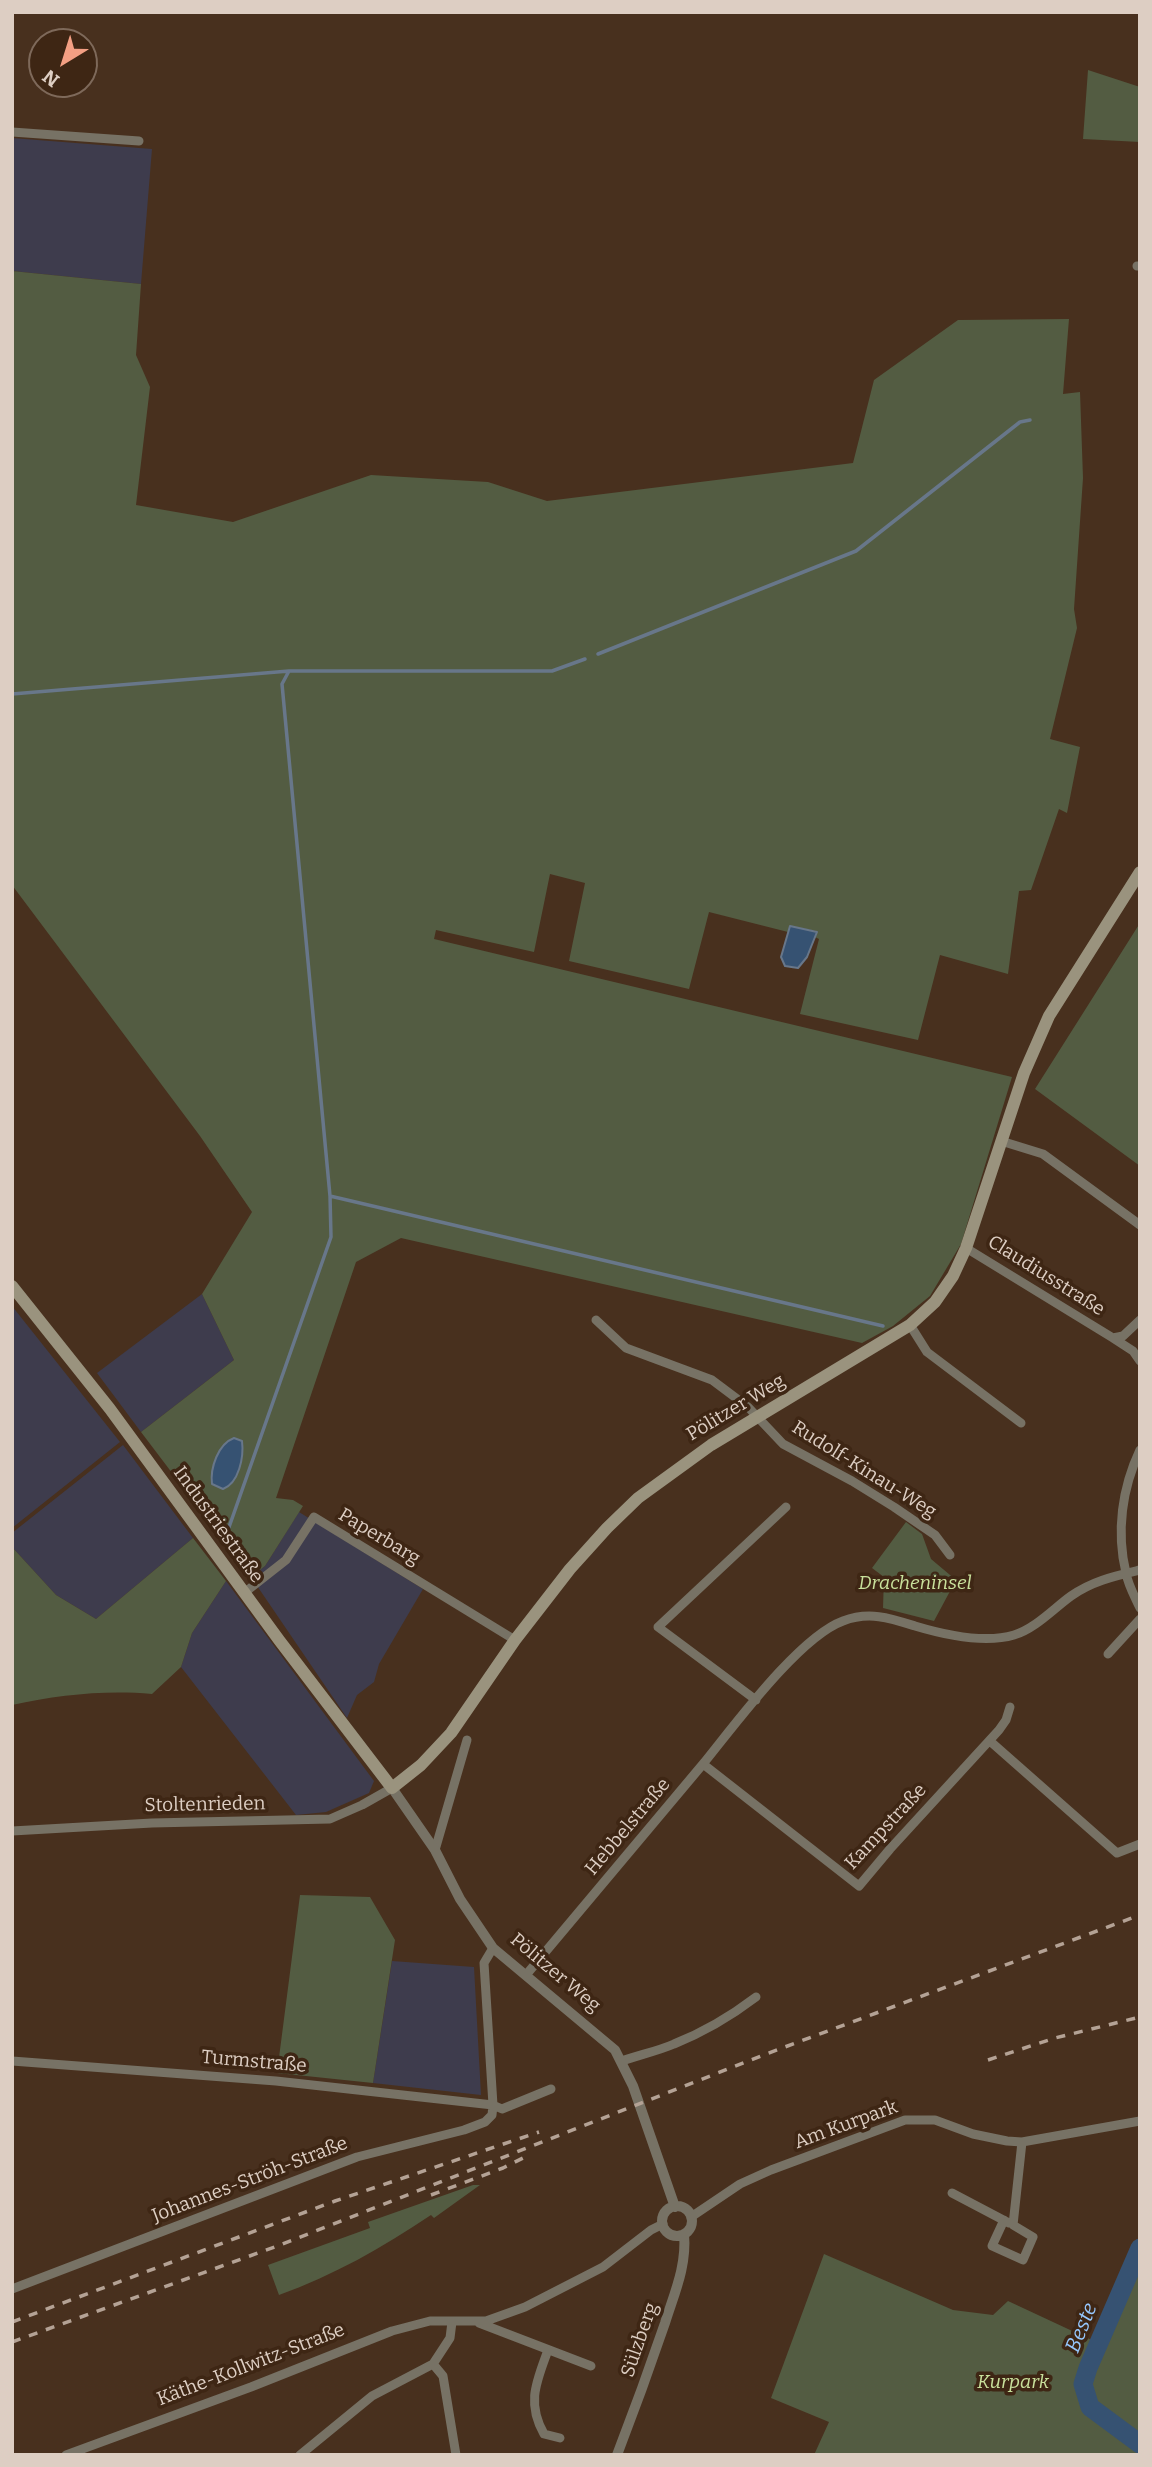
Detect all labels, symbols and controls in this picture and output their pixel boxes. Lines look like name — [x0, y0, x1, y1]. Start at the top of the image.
north arrow — [28, 28, 98, 98]
text: N — [38, 65, 64, 92]
street label: Claudiusstraße — [983, 1231, 1109, 1321]
street label: Pölitzer Weg — [683, 1370, 789, 1446]
street label: Rudolf-Kinau-Weg — [788, 1416, 940, 1524]
street label: Industriestraße — [168, 1462, 268, 1588]
street label: Paperbarg — [334, 1504, 424, 1570]
park label: Dracheninsel — [858, 1573, 972, 1595]
street label: Hebbelstraße — [581, 1774, 675, 1880]
street label: Kampstraße — [840, 1779, 932, 1875]
street label: Stoltenrieden — [144, 1793, 266, 1817]
street label: Pölitzer Weg — [505, 1929, 605, 2017]
street label: Turmstraße — [200, 2046, 308, 2078]
street label: Am Kurpark — [791, 2096, 901, 2154]
street label: Johannes-Ströh-Straße — [149, 2132, 351, 2228]
street label: Sülzberg — [617, 2300, 663, 2380]
water label: Beste — [1061, 2300, 1103, 2356]
street label: Käthe-Kollwitz-Straße — [154, 2319, 348, 2411]
park label: Kurpark — [977, 2372, 1049, 2394]

